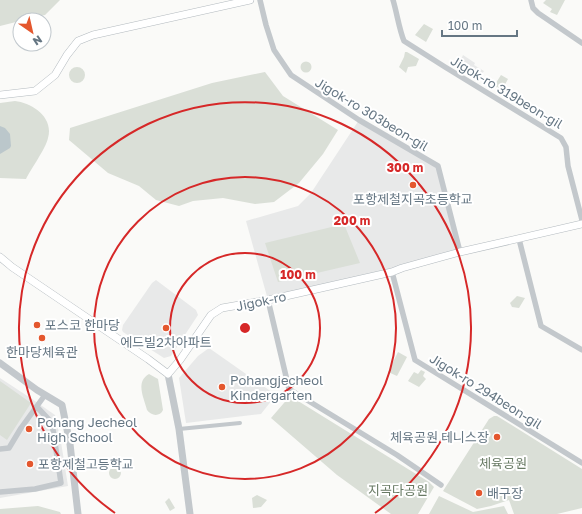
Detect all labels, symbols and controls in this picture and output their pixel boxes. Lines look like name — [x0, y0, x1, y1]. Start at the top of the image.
north arrow — [12, 12, 52, 52]
scale bar — [442, 12, 517, 38]
text: 100 m — [448, 18, 482, 33]
text: N — [31, 33, 45, 48]
street label: Jigok-ro 319beon-gil — [448, 52, 566, 132]
street label: Jigok-ro 303beon-gil — [312, 74, 432, 154]
text: 300 m — [387, 160, 423, 175]
marker: 포항제철지곡초등학교 — [408, 180, 418, 190]
place label: 포항제철지곡초등학교 — [353, 191, 473, 207]
text: 200 m — [334, 213, 370, 228]
text: 100 m — [280, 267, 316, 282]
street label: Jigok-ro — [234, 288, 288, 314]
place label: 포스코 한마당 — [45, 317, 120, 333]
marker: 포스코 한마당 — [32, 320, 42, 330]
centre of rings — [238, 321, 252, 335]
marker: 에드빌2차아파트 — [161, 323, 171, 333]
marker: 한마당체육관 — [37, 333, 47, 343]
place label: 에드빌2차아파트 — [120, 334, 212, 350]
place label: 한마당체육관 — [6, 344, 78, 360]
street label: Jigok-ro 294beon-gil — [427, 350, 545, 432]
place label: Pohangjecheol Kindergarten — [230, 372, 323, 403]
marker: Pohangjecheol Kindergarten — [217, 382, 227, 392]
place label: Pohang Jecheol High School — [37, 414, 137, 445]
marker: Pohang Jecheol High School — [24, 424, 34, 434]
place label: 체육공원 테니스장 — [390, 429, 489, 445]
marker: 체육공원 테니스장 — [492, 432, 502, 442]
park label: 체육공원 — [479, 455, 527, 471]
place label: 포항제철고등학교 — [38, 456, 134, 472]
marker: 포항제철고등학교 — [25, 459, 35, 469]
park label: 지곡다공원 — [368, 482, 428, 498]
place label: 배구장 — [487, 485, 523, 501]
marker: 배구장 — [474, 488, 484, 498]

